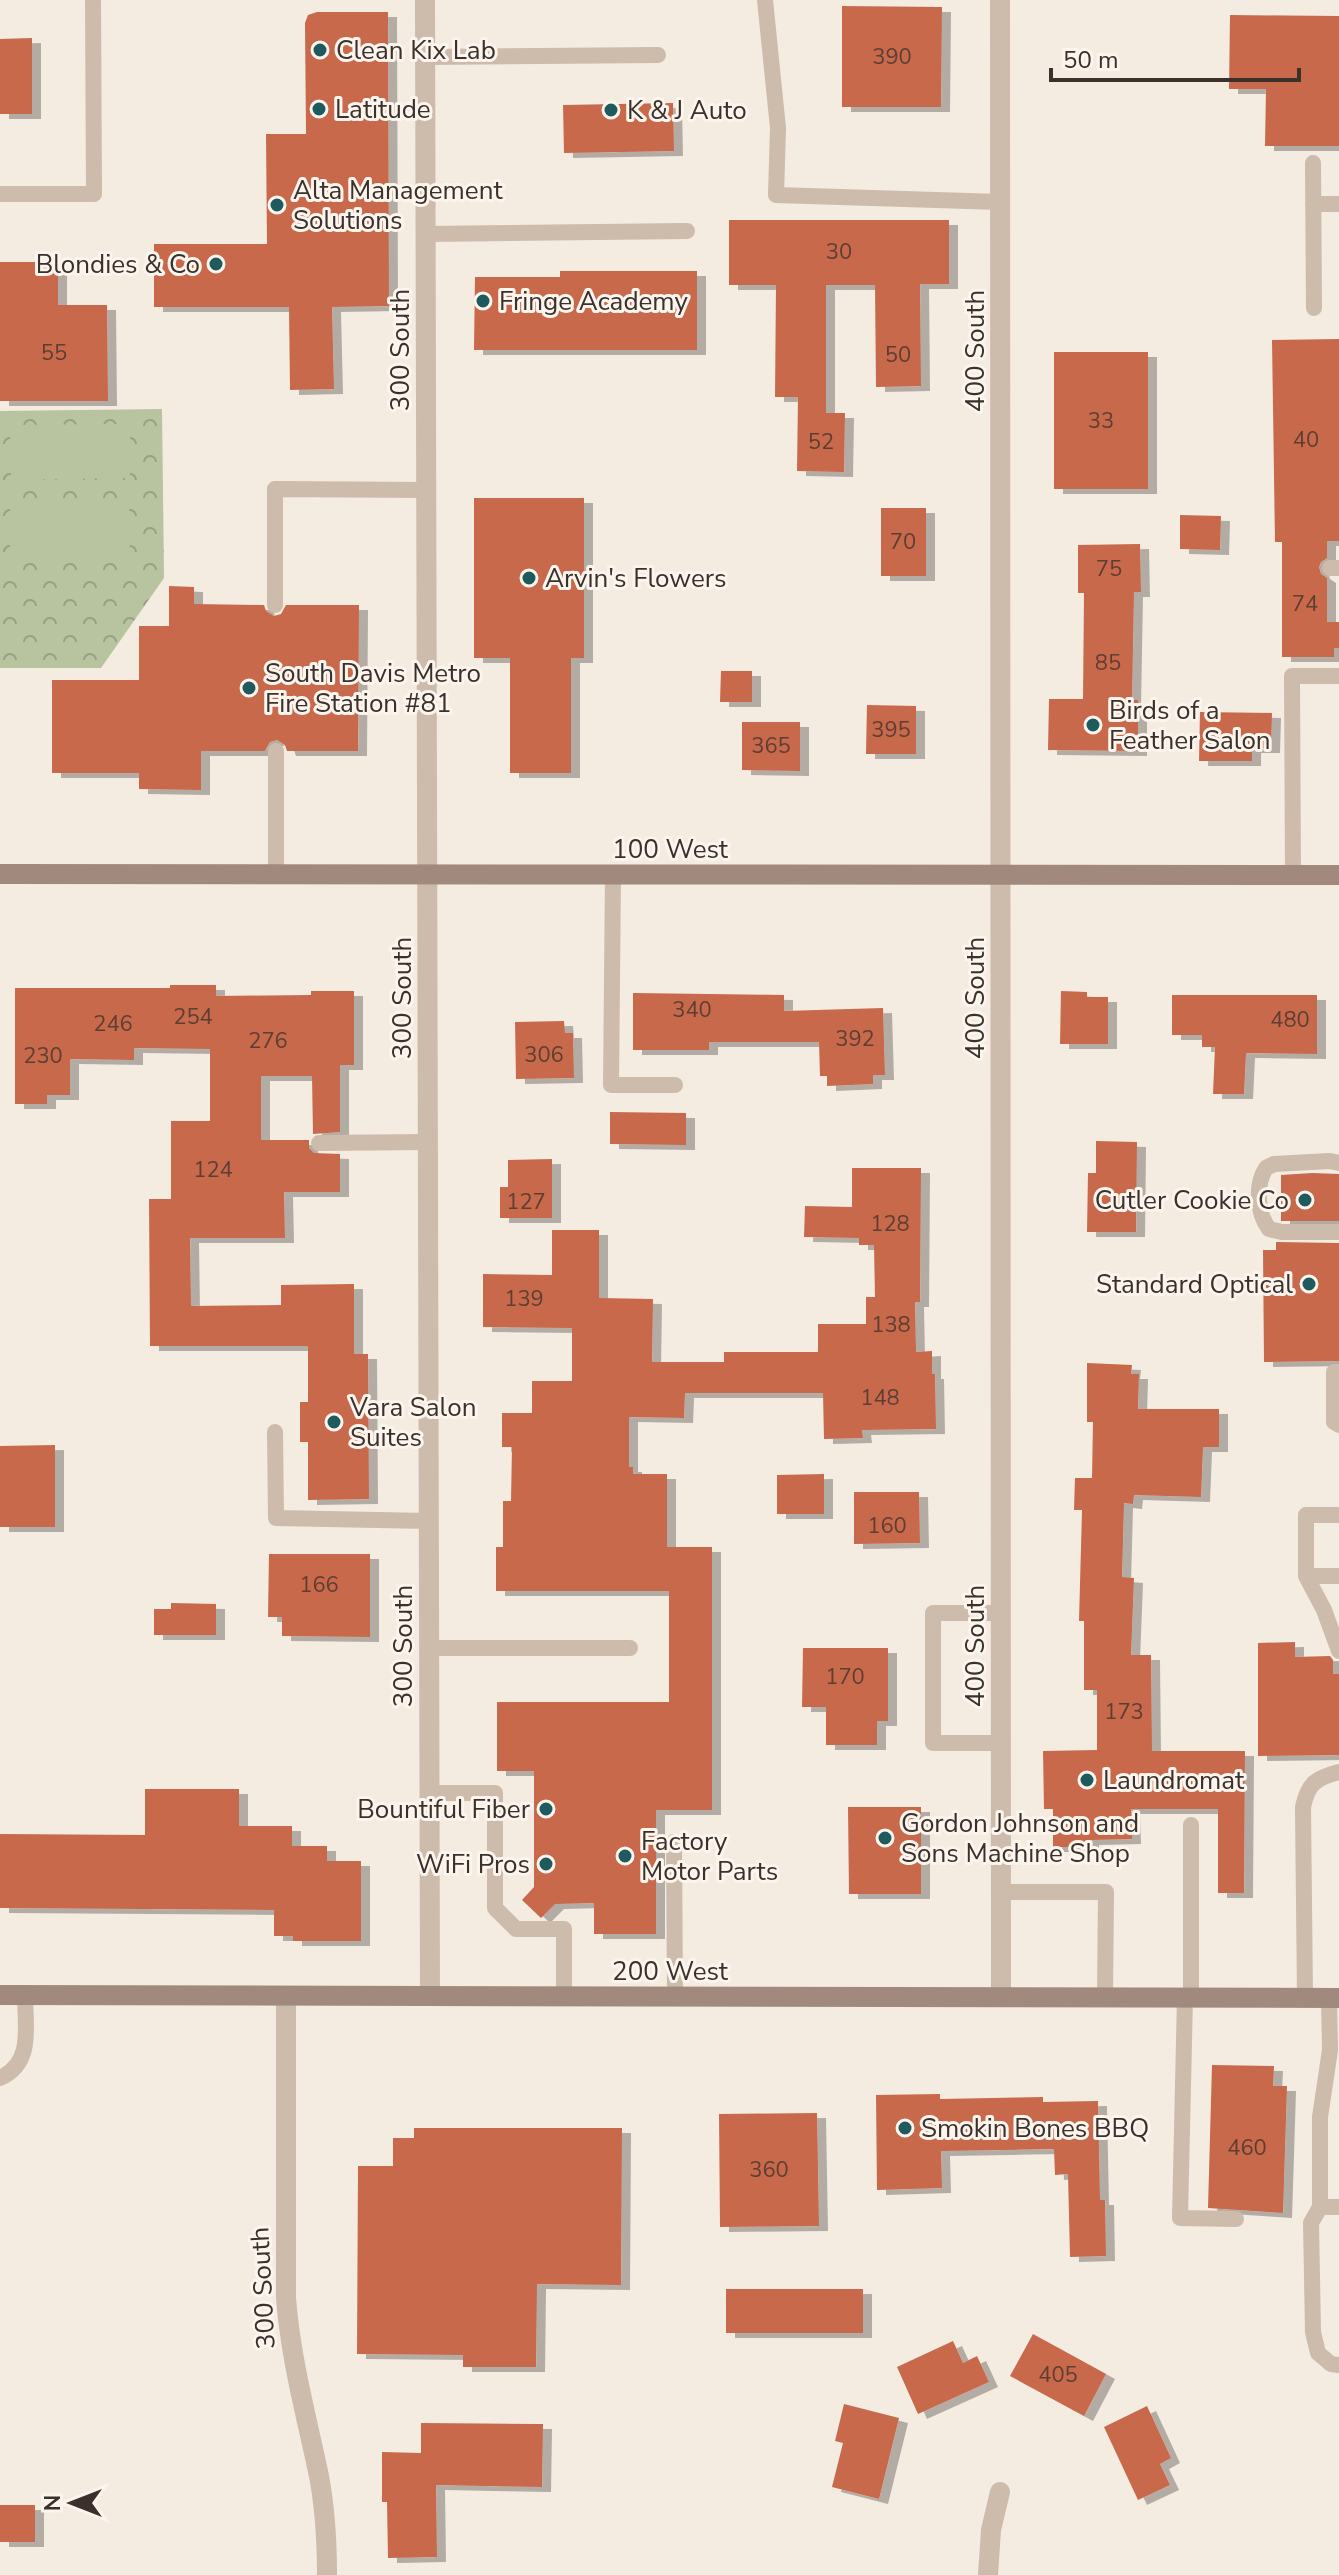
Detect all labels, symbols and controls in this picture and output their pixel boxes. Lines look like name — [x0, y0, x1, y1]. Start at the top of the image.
scale bar — [1051, 32, 1299, 82]
place label: Clean Kix Lab — [336, 33, 496, 68]
marker: Clean Kix Lab — [311, 41, 329, 59]
house number: 390 — [872, 42, 912, 72]
text: 50 m — [1063, 44, 1119, 76]
place label: Latitude — [335, 92, 431, 127]
place label: K & J Auto — [627, 93, 747, 128]
marker: Latitude — [310, 100, 328, 118]
marker: K & J Auto — [602, 101, 620, 119]
place label: Alta Management Solutions — [293, 173, 503, 238]
marker: Alta Management Solutions — [268, 196, 286, 214]
house number: 30 — [826, 237, 852, 267]
place label: Blondies & Co — [36, 247, 200, 282]
marker: Blondies & Co — [207, 255, 225, 273]
place label: Fringe Academy — [499, 284, 688, 319]
street label: 300 South — [383, 289, 418, 411]
street label: 400 South — [958, 290, 993, 412]
marker: Fringe Academy — [474, 292, 492, 310]
house number: 55 — [41, 338, 67, 368]
house number: 50 — [885, 340, 911, 370]
house number: 33 — [1088, 406, 1114, 436]
house number: 40 — [1293, 425, 1319, 455]
house number: 52 — [808, 427, 834, 457]
house number: 70 — [890, 527, 916, 557]
house number: 75 — [1096, 554, 1122, 584]
place label: Arvin's Flowers — [545, 561, 726, 596]
marker: Arvin's Flowers — [520, 569, 538, 587]
house number: 74 — [1292, 589, 1318, 619]
house number: 85 — [1095, 648, 1121, 678]
place label: South Davis Metro Fire Station #81 — [265, 656, 481, 721]
marker: South Davis Metro Fire Station #81 — [240, 679, 258, 697]
place label: Birds of a Feather Salon — [1109, 693, 1271, 758]
house number: 395 — [871, 715, 911, 745]
marker: Birds of a Feather Salon — [1084, 716, 1102, 734]
house number: 365 — [751, 731, 791, 761]
street label: 100 West — [612, 832, 729, 867]
street label: 300 South — [385, 937, 420, 1059]
street label: 400 South — [958, 937, 993, 1059]
house number: 340 — [672, 995, 712, 1025]
house number: 254 — [173, 1002, 213, 1032]
house number: 480 — [1270, 1005, 1310, 1035]
house number: 246 — [93, 1009, 133, 1039]
house number: 392 — [835, 1024, 875, 1054]
house number: 276 — [248, 1026, 288, 1056]
house number: 306 — [524, 1040, 564, 1070]
house number: 230 — [23, 1041, 63, 1071]
house number: 124 — [193, 1155, 233, 1185]
place label: Cutler Cookie Co — [1095, 1183, 1289, 1218]
house number: 127 — [506, 1187, 546, 1217]
marker: Cutler Cookie Co — [1296, 1191, 1314, 1209]
house number: 128 — [870, 1209, 910, 1239]
place label: Standard Optical — [1096, 1267, 1293, 1302]
marker: Standard Optical — [1300, 1275, 1318, 1293]
house number: 139 — [504, 1284, 544, 1314]
house number: 138 — [871, 1310, 911, 1340]
house number: 148 — [860, 1383, 900, 1413]
place label: Vara Salon Suites — [349, 1390, 476, 1455]
marker: Vara Salon Suites — [325, 1413, 343, 1431]
house number: 160 — [867, 1511, 907, 1541]
house number: 166 — [299, 1570, 339, 1600]
street label: 300 South — [386, 1585, 421, 1707]
street label: 400 South — [958, 1585, 993, 1707]
house number: 170 — [825, 1662, 865, 1692]
house number: 173 — [1104, 1697, 1144, 1727]
place label: Laundromat — [1103, 1763, 1245, 1798]
marker: Laundromat — [1078, 1771, 1096, 1789]
place label: Bountiful Fiber — [357, 1792, 531, 1827]
marker: Bountiful Fiber — [537, 1800, 555, 1818]
place label: Gordon Johnson and Sons Machine Shop — [901, 1806, 1139, 1871]
place label: Factory Motor Parts — [641, 1824, 778, 1889]
marker: Gordon Johnson and Sons Machine Shop — [876, 1829, 894, 1847]
place label: WiFi Pros — [416, 1847, 530, 1882]
marker: Factory Motor Parts — [616, 1847, 634, 1865]
marker: WiFi Pros — [537, 1855, 555, 1873]
street label: 200 West — [612, 1954, 729, 1989]
place label: Smokin Bones BBQ — [921, 2111, 1149, 2146]
marker: Smokin Bones BBQ — [896, 2119, 914, 2137]
house number: 460 — [1227, 2133, 1267, 2163]
house number: 360 — [749, 2155, 789, 2185]
street label: 300 South — [242, 2226, 284, 2350]
house number: 405 — [1038, 2360, 1078, 2390]
north arrow — [32, 2463, 112, 2543]
text: N — [38, 2495, 68, 2511]

